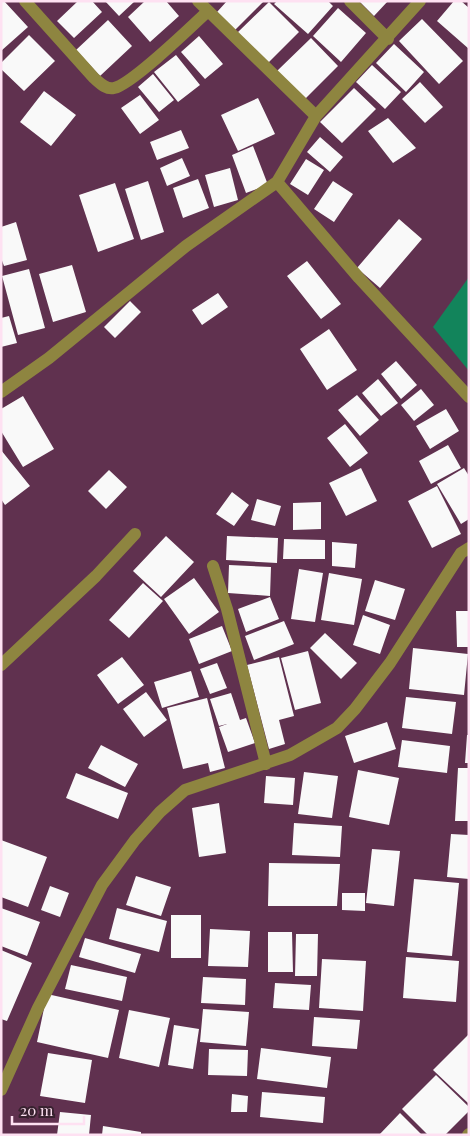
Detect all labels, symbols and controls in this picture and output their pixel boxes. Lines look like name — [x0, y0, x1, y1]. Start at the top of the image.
scale bar — [12, 1094, 85, 1126]
text: 20 m — [20, 1100, 54, 1120]

